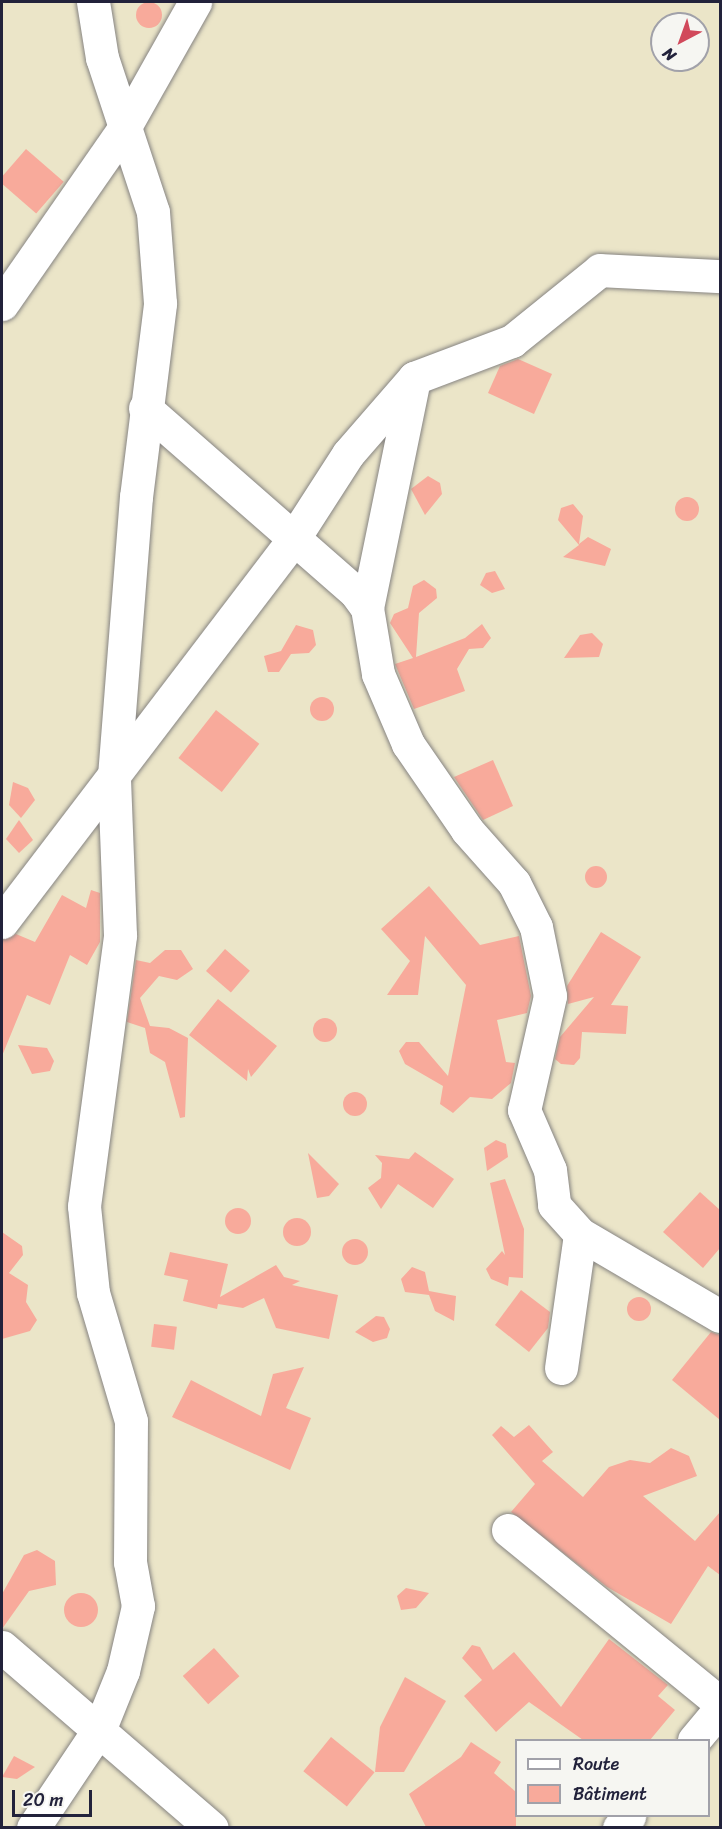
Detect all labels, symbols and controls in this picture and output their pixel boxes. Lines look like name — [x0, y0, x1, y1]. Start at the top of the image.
north arrow — [650, 12, 710, 72]
text: N — [655, 40, 683, 69]
legend — [515, 1739, 710, 1817]
text: Route — [573, 1748, 619, 1780]
scale bar — [15, 1778, 94, 1816]
text: Bâtiment — [573, 1778, 647, 1810]
text: 20 m — [23, 1784, 63, 1816]

